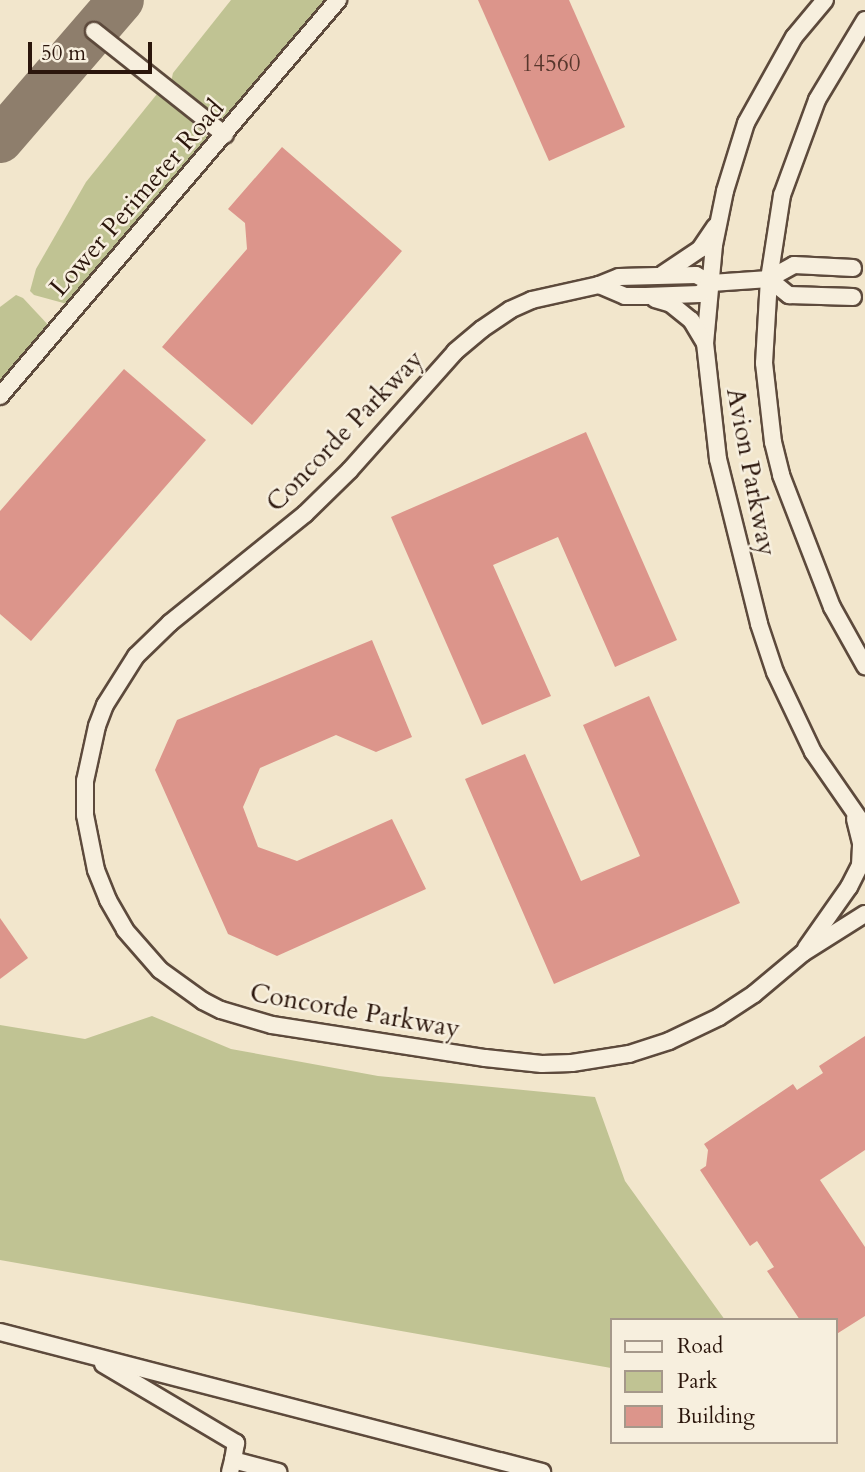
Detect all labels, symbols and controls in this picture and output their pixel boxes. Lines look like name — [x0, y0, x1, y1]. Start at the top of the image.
scale bar — [32, 28, 156, 72]
text: 50 m — [41, 39, 86, 68]
house number: 14560 — [522, 50, 580, 78]
street label: Lower Perimeter Road — [43, 93, 231, 303]
street label: Concorde Parkway — [260, 344, 430, 518]
street label: Avion Parkway — [719, 385, 783, 559]
street label: Concorde Parkway — [248, 977, 462, 1045]
legend — [610, 1318, 837, 1444]
text: Road — [677, 1332, 723, 1361]
text: Park — [677, 1367, 717, 1396]
text: Building — [677, 1402, 755, 1431]

